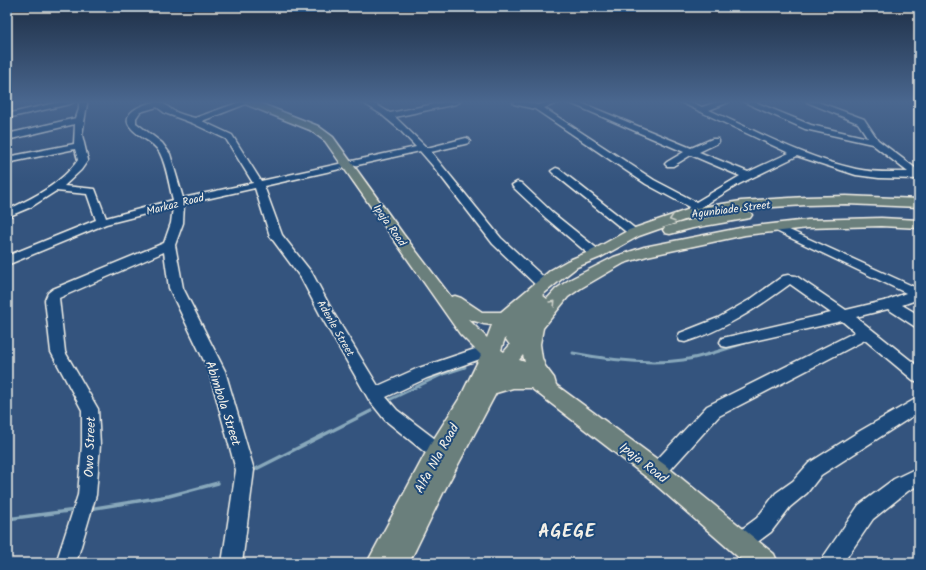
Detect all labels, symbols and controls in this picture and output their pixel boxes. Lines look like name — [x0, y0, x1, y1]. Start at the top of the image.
street label: Markaz Road — [144, 189, 207, 221]
street label: Agunbiade Street — [691, 196, 772, 224]
street label: Ipaja Road — [368, 201, 411, 251]
one-way arrow — [668, 214, 675, 223]
street label: Adenle Street — [312, 297, 359, 361]
one-way arrow — [548, 300, 556, 308]
street label: Abimbola Street — [199, 358, 247, 450]
street label: Owo Street — [79, 415, 102, 478]
street label: Alfa Nla Road — [410, 420, 465, 497]
street label: Ipaja Road — [614, 437, 672, 489]
district label: AGEGE — [538, 518, 596, 547]

